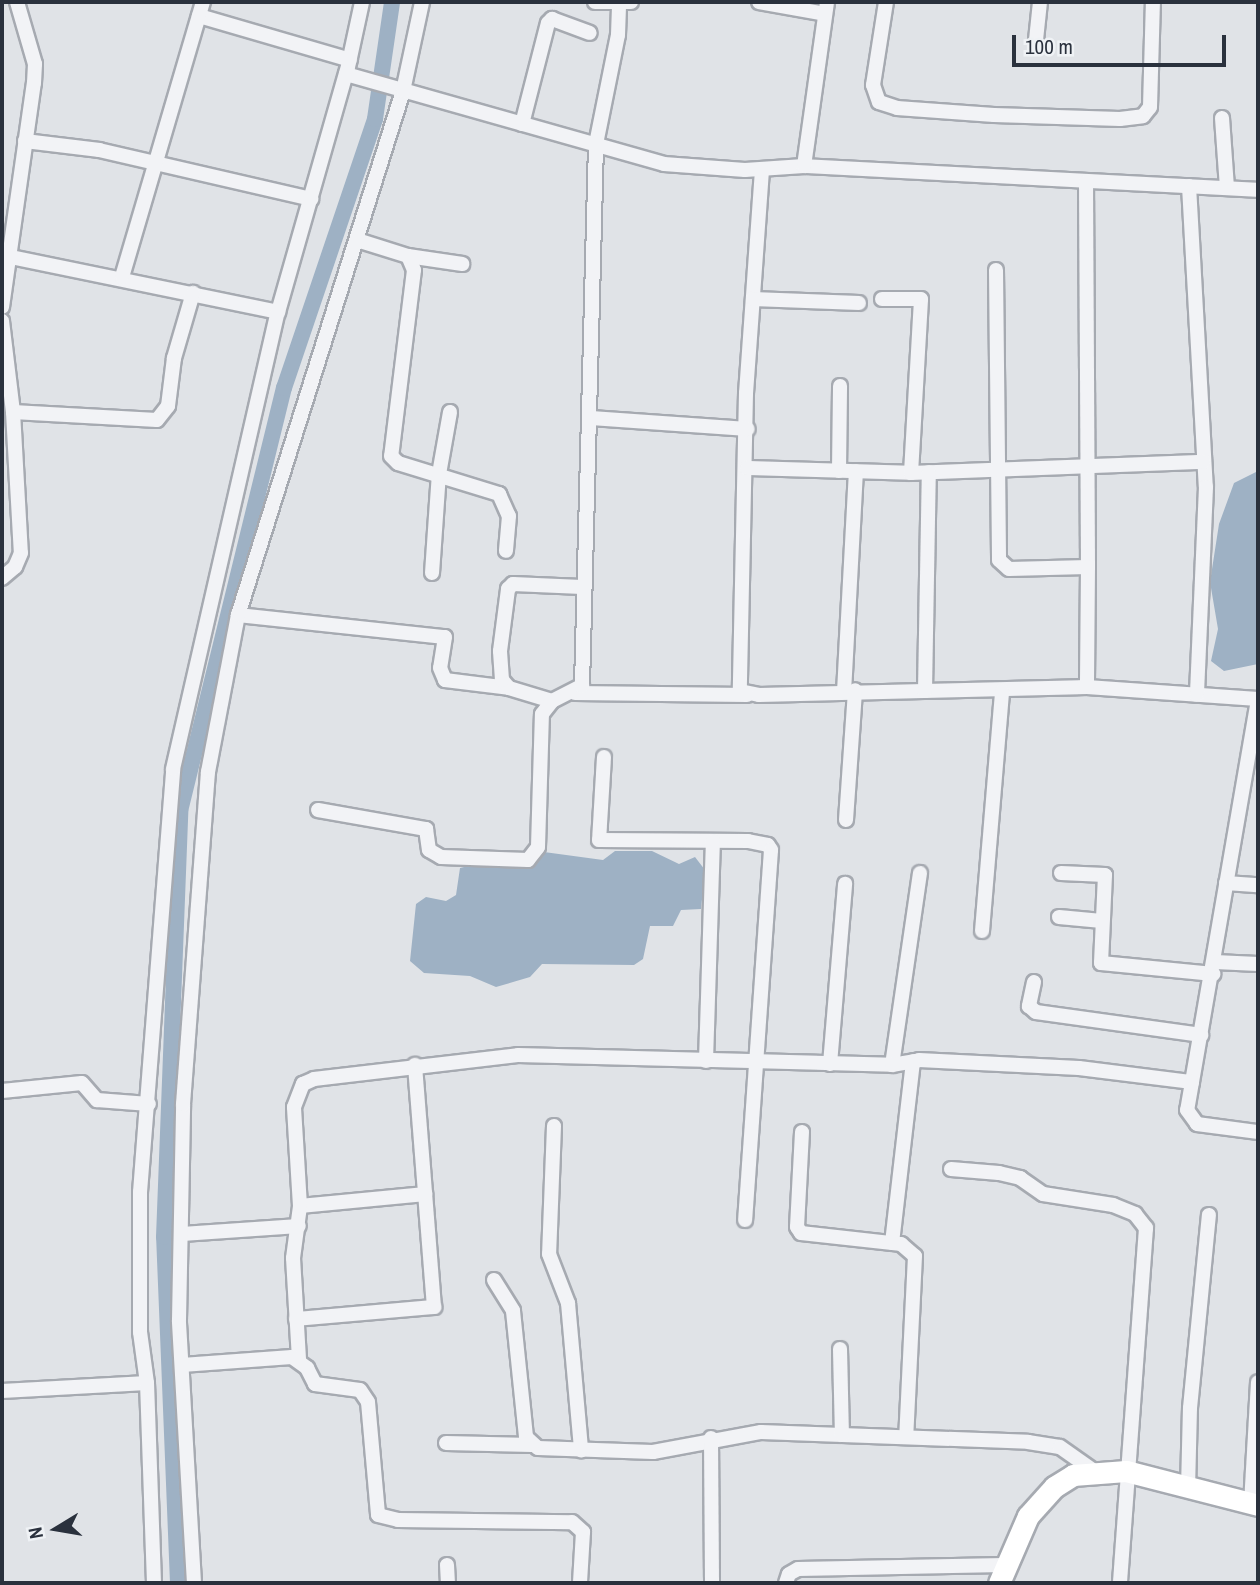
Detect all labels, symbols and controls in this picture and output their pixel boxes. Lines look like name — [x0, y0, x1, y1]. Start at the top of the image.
scale bar — [1015, 21, 1228, 65]
text: 100 m — [1025, 32, 1073, 61]
north arrow — [21, 1494, 91, 1564]
text: N — [22, 1525, 49, 1541]

